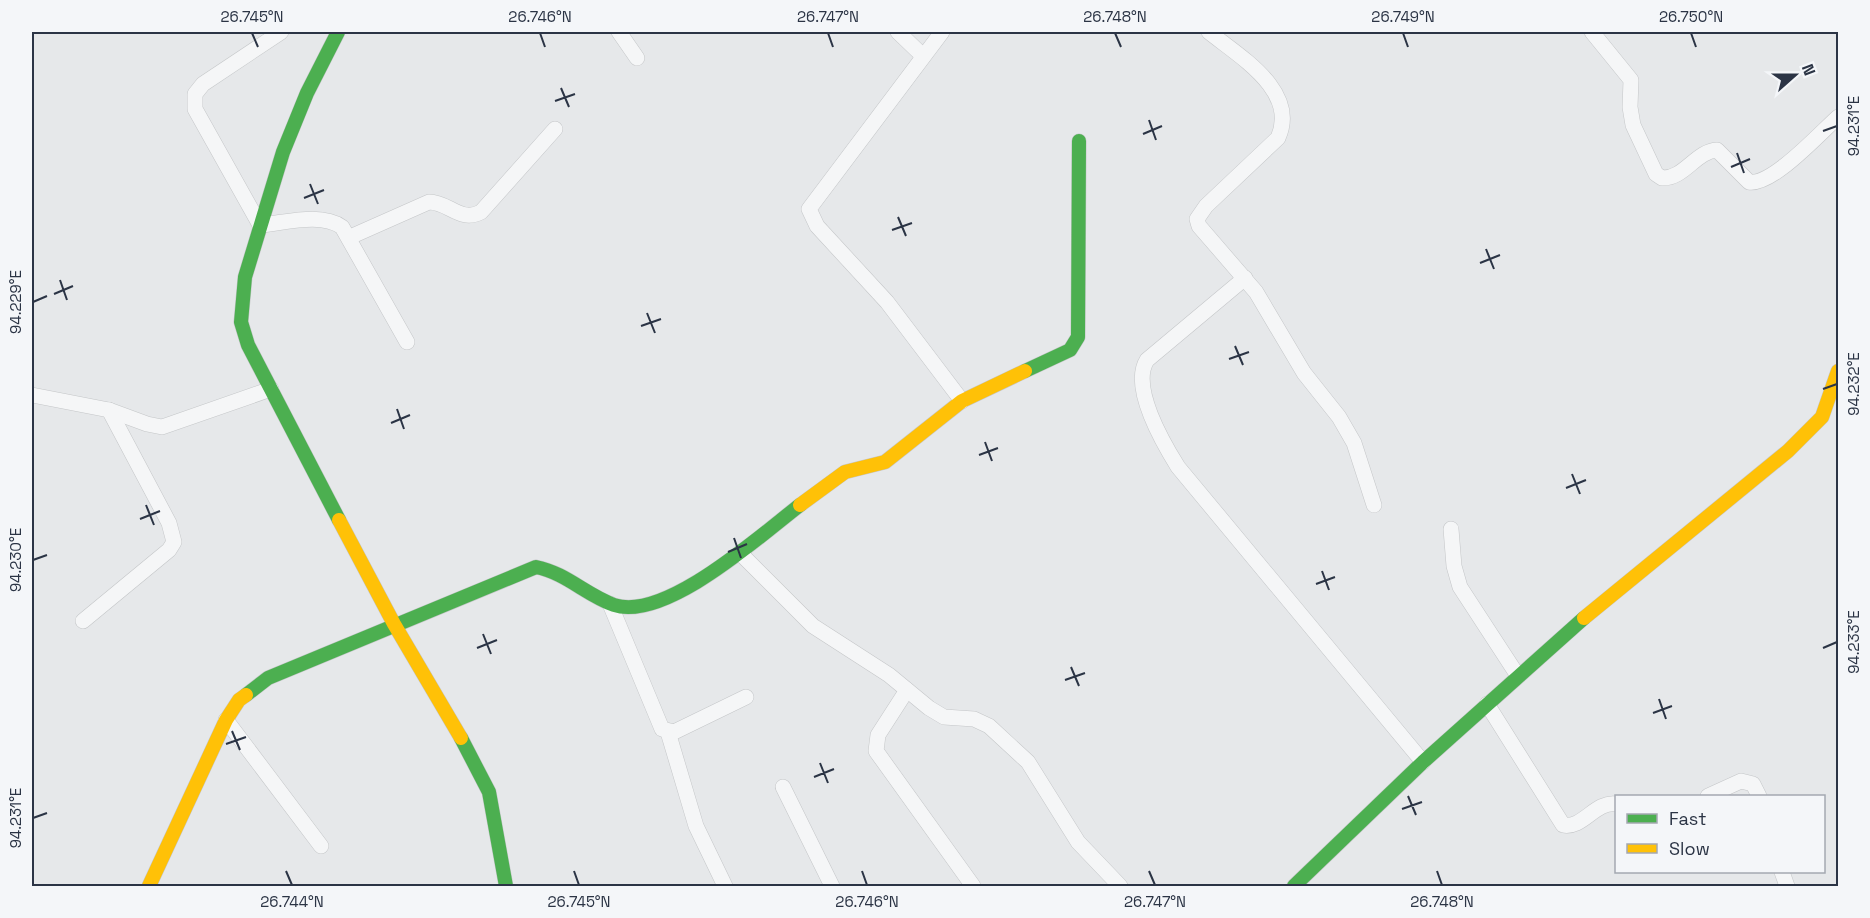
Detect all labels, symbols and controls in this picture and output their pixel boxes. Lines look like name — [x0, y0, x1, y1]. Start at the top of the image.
text: 26.745°N — [220, 7, 284, 26]
text: 26.746°N — [508, 7, 572, 26]
text: 26.747°N — [797, 7, 859, 26]
text: 26.748°N — [1083, 7, 1147, 26]
text: 26.749°N — [1371, 7, 1435, 26]
text: 26.750°N — [1659, 7, 1723, 26]
north arrow — [1765, 45, 1825, 105]
text: N — [1797, 61, 1820, 79]
text: 94.231°E — [1844, 96, 1863, 156]
text: 94.229°E — [6, 270, 25, 334]
text: 94.232°E — [1844, 352, 1863, 416]
text: 94.230°E — [6, 528, 25, 592]
text: 94.233°E — [1844, 610, 1863, 674]
text: 94.231°E — [6, 788, 25, 848]
legend — [1615, 795, 1825, 873]
text: Fast — [1669, 807, 1706, 830]
text: Slow — [1669, 837, 1710, 860]
text: 26.744°N — [260, 892, 324, 911]
text: 26.745°N — [547, 892, 611, 911]
text: 26.746°N — [835, 892, 899, 911]
text: 26.747°N — [1124, 892, 1186, 911]
text: 26.748°N — [1410, 892, 1474, 911]

